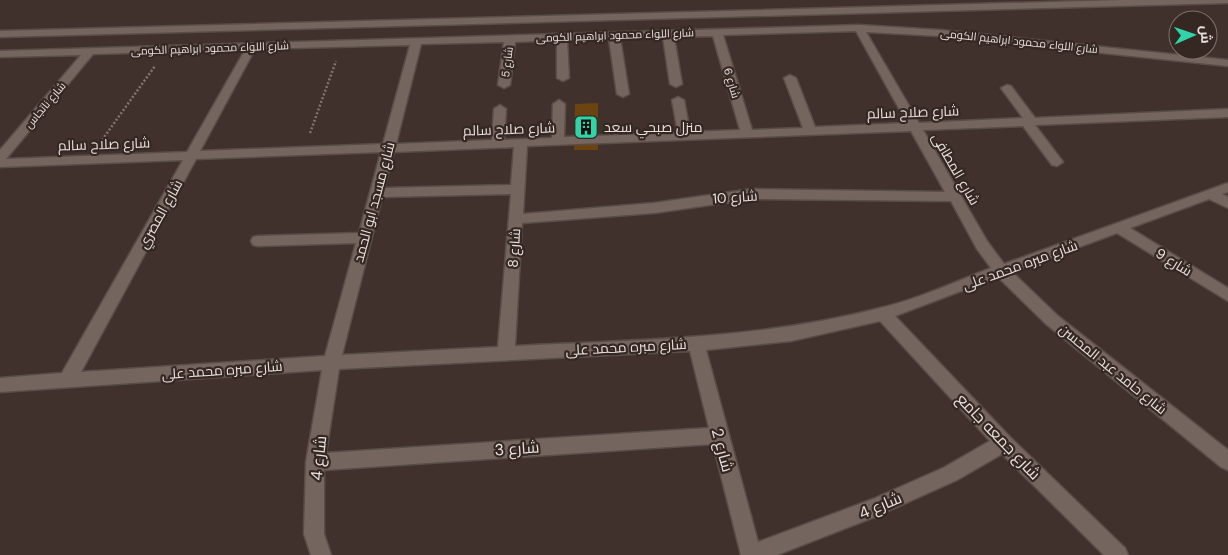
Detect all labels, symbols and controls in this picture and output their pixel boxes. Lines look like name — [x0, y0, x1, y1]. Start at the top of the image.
north arrow — [1168, 10, 1218, 60]
street label: شارع اللواء محمود ابراهيم الكومى — [536, 25, 694, 46]
text: ش — [1197, 25, 1215, 44]
street label: شارع اللواء محمود ابراهيم الكومى — [939, 26, 1098, 57]
street label: شارع اللواء محمود ابراهيم الكومى — [131, 38, 289, 59]
street label: شارع 5 — [498, 46, 517, 78]
street label: شارع 6 — [720, 66, 743, 100]
street label: شارع ناتجاس — [21, 79, 69, 132]
street label: شارع صلاح سالم — [867, 101, 959, 124]
building icon: منزل صبحي سعد — [573, 114, 599, 140]
street label: شارع صلاح سالم — [463, 118, 555, 141]
place label: منزل صبحي سعد — [604, 118, 702, 139]
street label: شارع المطافى — [928, 130, 984, 208]
street label: شارع صلاح سالم — [58, 133, 150, 156]
street label: شارع مسجد ابو الحمد — [349, 140, 399, 264]
street label: شارع المصري — [134, 176, 189, 253]
street label: شارع 10 — [712, 186, 758, 208]
street label: شارع 8 — [504, 228, 524, 268]
street label: شارع مبره محمد على — [960, 236, 1080, 294]
street label: شارع 9 — [1152, 244, 1196, 280]
street label: شارع حامد عبد المحسن — [1055, 320, 1171, 418]
street label: شارع مبره محمد على — [565, 335, 687, 359]
street label: شارع مبره محمد على — [161, 357, 283, 383]
street label: شارع جمعه جامع — [951, 389, 1045, 485]
street label: شارع 2 — [706, 426, 738, 475]
street label: شارع 4 — [306, 435, 332, 482]
street label: شارع 3 — [494, 436, 540, 462]
street label: شارع 4 — [855, 487, 905, 525]

